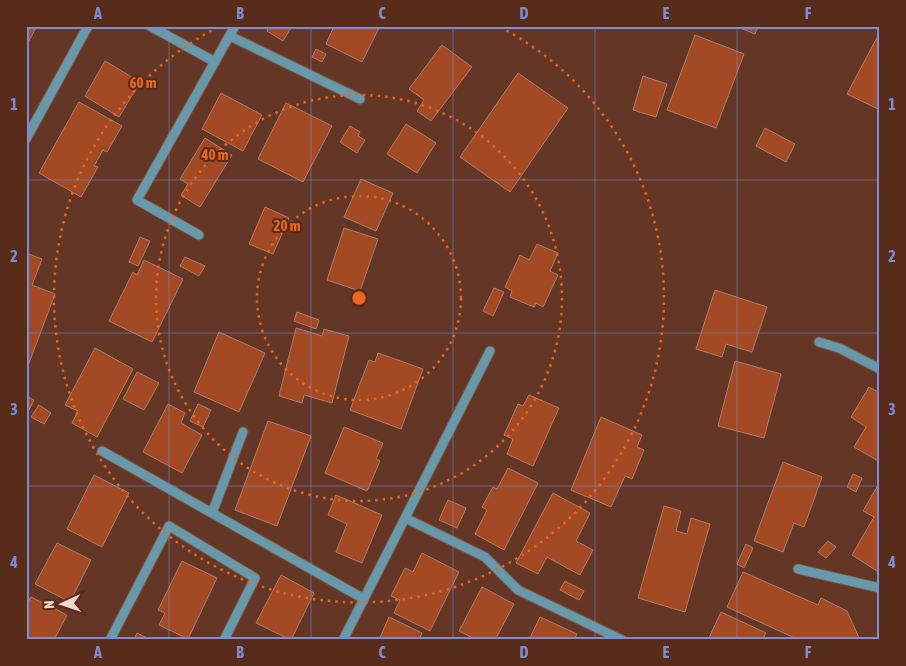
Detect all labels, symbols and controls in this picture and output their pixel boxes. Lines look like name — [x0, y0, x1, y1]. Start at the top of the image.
text: A — [93, 4, 102, 22]
text: B — [236, 4, 244, 22]
text: C — [378, 4, 386, 22]
text: D — [520, 4, 529, 22]
text: E — [663, 4, 670, 22]
text: F — [805, 4, 812, 22]
text: 60 m — [130, 74, 157, 91]
text: 1 — [10, 95, 18, 113]
text: 1 — [888, 95, 896, 113]
text: 40 m — [201, 146, 229, 163]
text: 20 m — [274, 217, 301, 234]
text: 2 — [10, 247, 18, 265]
text: 2 — [888, 247, 896, 265]
centre of rings — [350, 289, 368, 307]
text: 3 — [10, 400, 18, 418]
text: 3 — [888, 400, 896, 418]
text: 4 — [9, 553, 18, 571]
text: 4 — [887, 553, 896, 571]
north arrow — [38, 578, 88, 628]
text: N — [41, 600, 57, 609]
text: A — [93, 643, 102, 661]
text: B — [236, 643, 244, 661]
text: C — [378, 643, 386, 661]
text: D — [520, 643, 529, 661]
text: E — [663, 643, 670, 661]
text: F — [805, 643, 812, 661]

